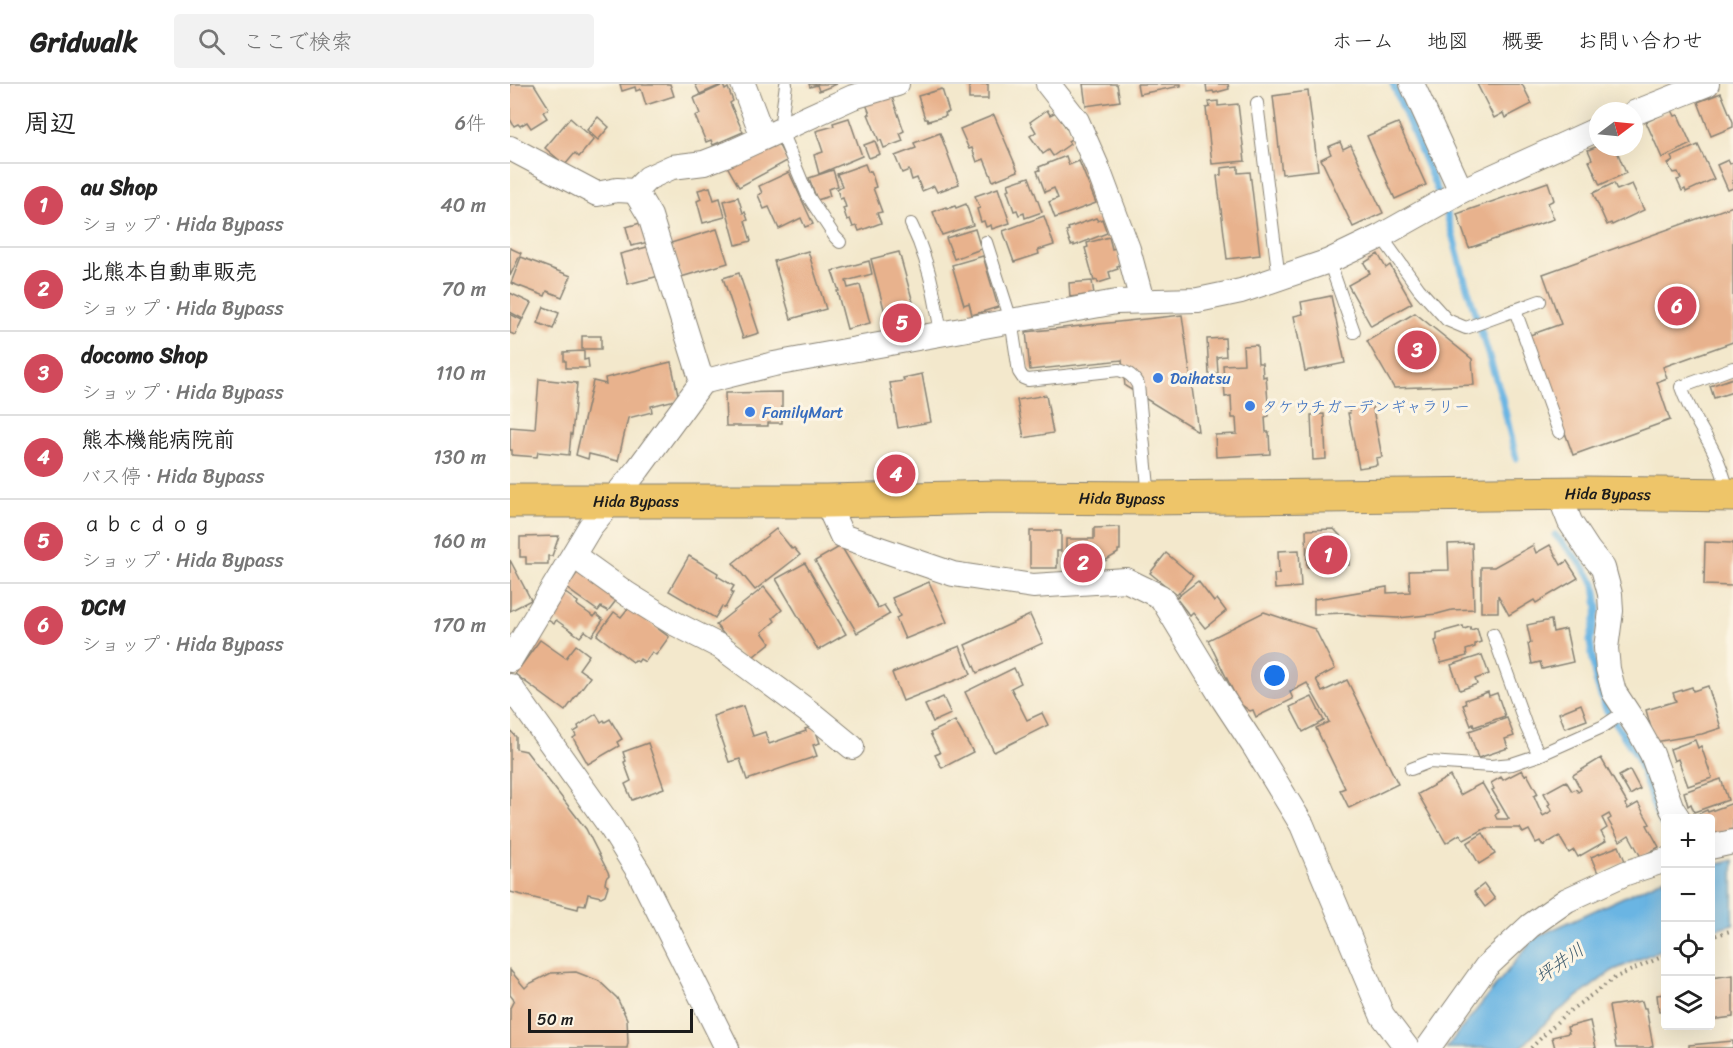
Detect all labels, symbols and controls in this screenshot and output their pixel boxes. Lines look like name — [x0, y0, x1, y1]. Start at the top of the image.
search box — [174, 14, 594, 68]
text: Gridwalk — [30, 17, 138, 66]
text: ここで検索 — [243, 22, 353, 61]
text: ホーム — [1332, 22, 1394, 60]
text: 地図 — [1427, 22, 1469, 60]
text: 概要 — [1502, 22, 1544, 60]
text: お問い合わせ — [1577, 22, 1703, 60]
icon: search — [195, 25, 228, 58]
text: 周辺 — [24, 100, 76, 146]
north arrow — [1589, 102, 1643, 156]
text: 6件 — [455, 106, 486, 141]
text: au Shop — [81, 168, 157, 207]
text: 1 — [39, 188, 48, 223]
text: 40 m — [440, 188, 486, 223]
text: ショップ · Hida Bypass — [81, 207, 284, 242]
text: 北熊本自動車販売 — [81, 252, 257, 291]
text: 2 — [38, 272, 49, 307]
text: 70 m — [441, 272, 486, 307]
pin: 6 — [1658, 284, 1696, 328]
text: ショップ · Hida Bypass — [81, 291, 284, 326]
pin: 5 — [882, 300, 922, 346]
pin: 3 — [1398, 328, 1436, 372]
text: docomo Shop — [81, 336, 208, 375]
text: 3 — [38, 356, 49, 391]
text: 110 m — [436, 356, 486, 391]
place label: Daihatsu — [1170, 364, 1231, 393]
marker: Daihatsu — [1151, 371, 1165, 385]
text: ショップ · Hida Bypass — [81, 375, 284, 410]
place label: タケウチガーデンギャラリー — [1262, 392, 1470, 421]
place label: FamilyMart — [762, 398, 843, 427]
marker: タケウチガーデンギャラリー — [1243, 399, 1257, 413]
marker: FamilyMart — [743, 405, 757, 419]
text: 熊本機能病院前 — [81, 420, 235, 459]
text: 4 — [37, 440, 50, 475]
text: 130 m — [433, 440, 486, 475]
pin: 4 — [876, 452, 916, 496]
text: バス停 · Hida Bypass — [81, 459, 264, 494]
street label: Hida Bypass — [1565, 479, 1652, 509]
street label: Hida Bypass — [1079, 484, 1166, 513]
street label: Hida Bypass — [593, 487, 680, 516]
text: ａｂｃｄｏｇ — [81, 504, 213, 543]
text: 5 — [37, 524, 50, 559]
text: 160 m — [433, 524, 486, 559]
pin: 1 — [1308, 532, 1348, 578]
pin: 2 — [1064, 540, 1102, 586]
text: ショップ · Hida Bypass — [81, 543, 284, 578]
text: DCM — [81, 588, 126, 627]
text: 6 — [38, 608, 49, 643]
text: 170 m — [433, 608, 486, 643]
text: ショップ · Hida Bypass — [81, 627, 284, 662]
your location — [1260, 661, 1289, 690]
map controls — [1661, 814, 1715, 1030]
button: + — [1661, 814, 1715, 868]
button: − — [1661, 868, 1715, 922]
button: locate — [1661, 922, 1715, 976]
water label: 坪井川 — [1529, 934, 1591, 992]
button: layers — [1661, 976, 1715, 1030]
text: 50 m — [537, 1005, 573, 1034]
scale bar — [528, 1006, 693, 1034]

